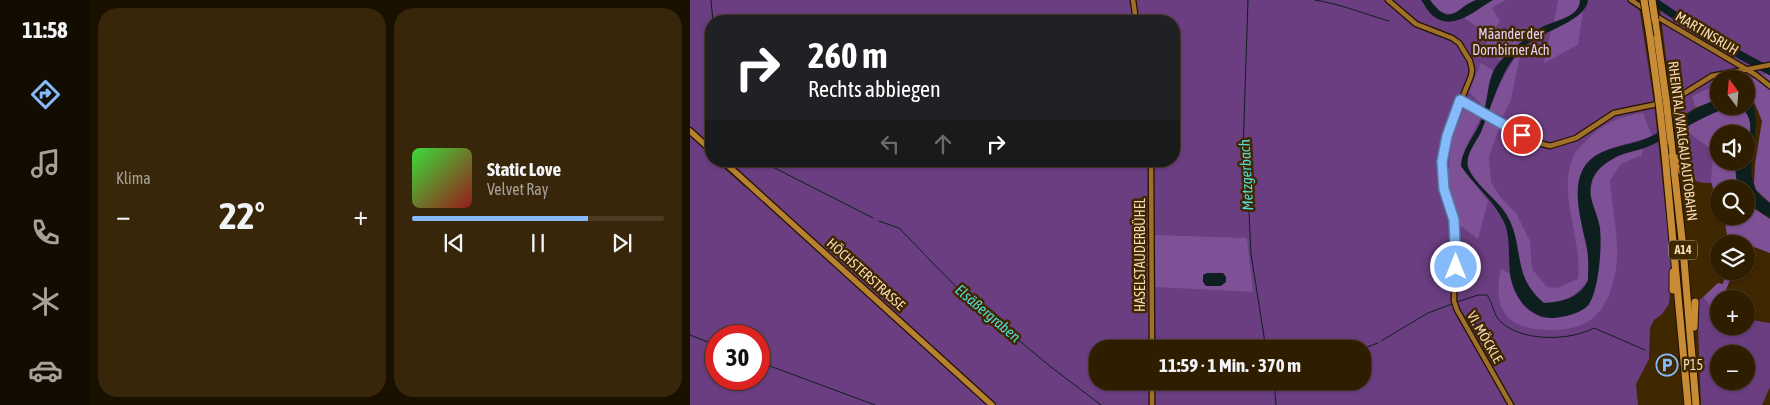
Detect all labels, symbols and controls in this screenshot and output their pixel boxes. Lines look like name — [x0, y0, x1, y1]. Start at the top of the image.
street label: MARTINSRUH — [1673, 8, 1741, 58]
text: 11:58 — [22, 17, 68, 43]
park label: Mäander der Dornbirner Ach — [1472, 26, 1550, 58]
icon: right — [725, 35, 790, 100]
text: 260 m — [808, 35, 887, 75]
street label: RHEINTAL/WALGAU AUTOBAHN — [1665, 60, 1701, 222]
north arrow — [1710, 70, 1755, 115]
map controls — [1710, 70, 1755, 390]
text: Rechts abbiegen — [808, 76, 941, 102]
icon: directions — [28, 77, 63, 112]
pin — [1501, 114, 1543, 156]
icon: arrive — [1508, 121, 1536, 149]
button: sound — [1710, 125, 1755, 170]
icon: left — [876, 130, 904, 158]
icon: ahead — [929, 130, 957, 158]
icon: right — [982, 130, 1010, 158]
water label: Metzgerbach — [1236, 139, 1256, 211]
icon: music — [28, 146, 63, 181]
text: Static Love — [487, 158, 561, 180]
text: Klima — [116, 169, 151, 187]
text: Velvet Ray — [487, 180, 548, 198]
button: search — [1710, 180, 1755, 225]
text: 22° — [219, 194, 265, 237]
street label: HASELSTAUDERBÜHEL — [1132, 197, 1148, 312]
text: − — [116, 199, 131, 231]
text: + — [353, 199, 368, 231]
icon: phone — [28, 215, 63, 250]
icon: previous — [440, 229, 468, 257]
icon: pause — [524, 229, 552, 257]
icon: next — [608, 229, 636, 257]
street label: HÖCHSTERSTRASSE — [824, 235, 908, 313]
button: layers — [1710, 235, 1755, 280]
position arrow — [1429, 240, 1481, 292]
road number: A14 — [1669, 240, 1697, 260]
water label: Elsäßergraben — [952, 281, 1024, 345]
icon: climate — [28, 284, 63, 319]
button: + — [1710, 290, 1755, 335]
street label: VI. MÖCKLE — [1464, 308, 1506, 366]
speed limit sign: 30 — [705, 325, 770, 390]
button: − — [1710, 345, 1755, 390]
icon: car — [28, 353, 63, 388]
parking icon: P15 — [1655, 353, 1679, 377]
text: 11:59 · 1 Min. · 370 m — [1159, 354, 1301, 376]
place label: P15 — [1683, 357, 1703, 373]

